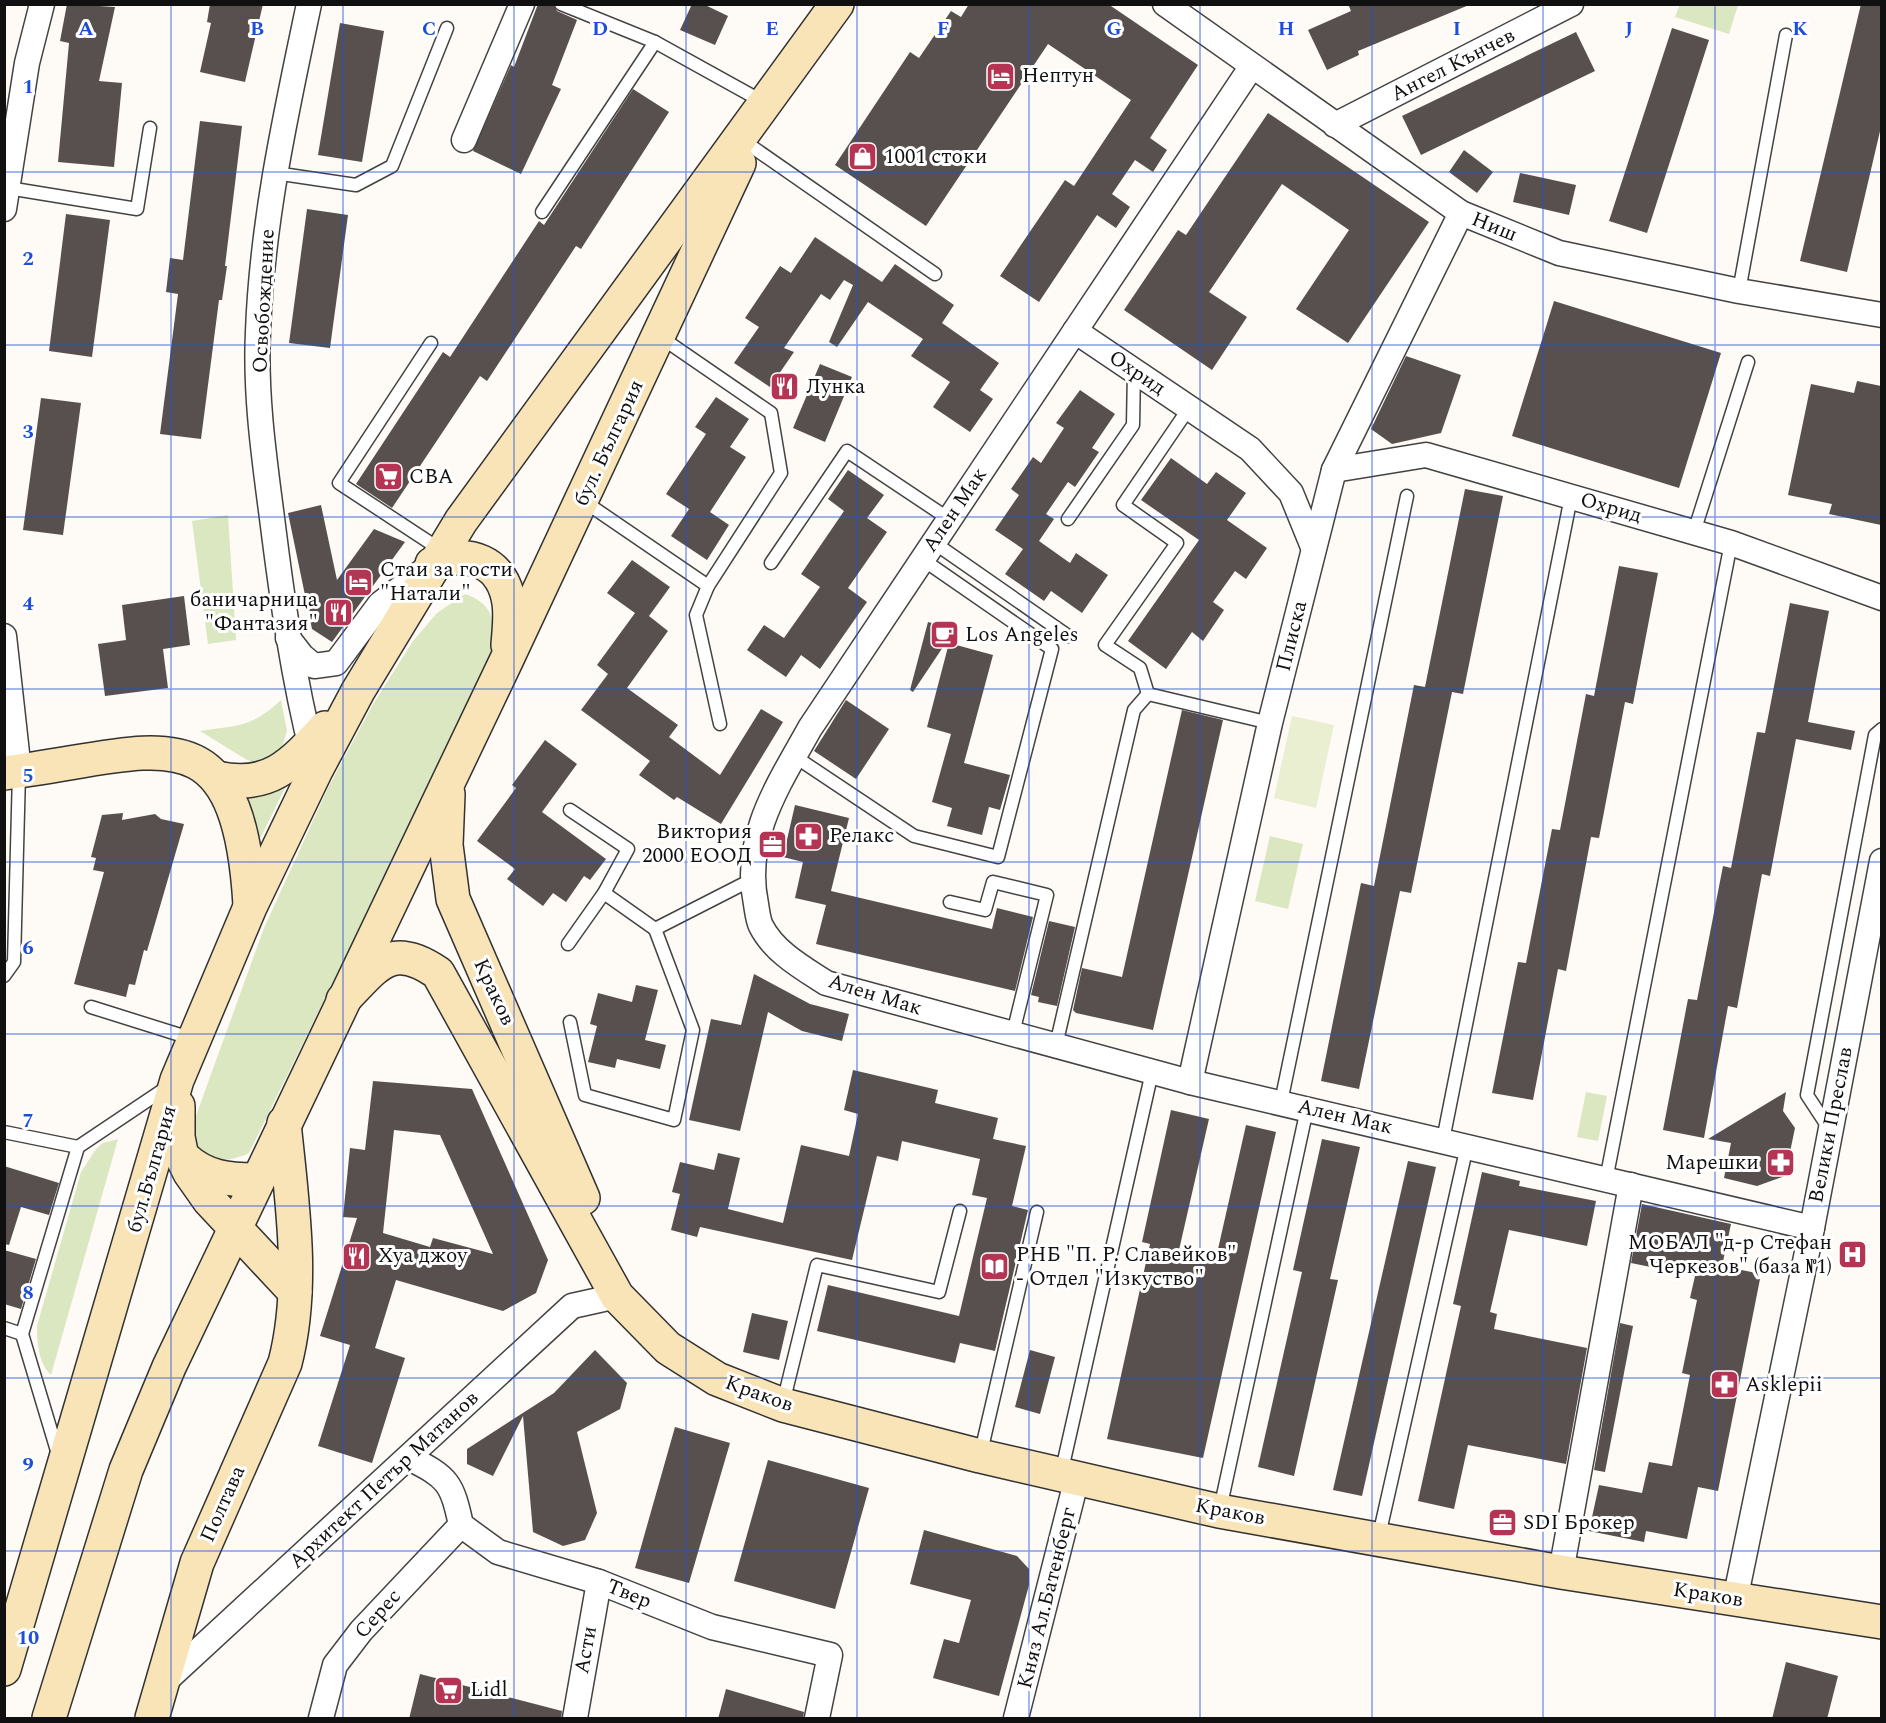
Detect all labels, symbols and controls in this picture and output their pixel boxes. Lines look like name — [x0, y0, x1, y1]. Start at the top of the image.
text: A — [78, 14, 94, 44]
text: B — [250, 14, 264, 44]
text: C — [422, 14, 436, 44]
text: D — [592, 14, 608, 44]
text: E — [765, 14, 779, 44]
text: F — [937, 14, 949, 44]
text: G — [1106, 14, 1122, 44]
text: H — [1278, 14, 1294, 44]
text: I — [1453, 14, 1461, 44]
text: J — [1625, 14, 1633, 44]
text: K — [1792, 14, 1808, 44]
street label: Ангел Кънчев — [1385, 20, 1521, 110]
hotel icon: Нептун — [985, 60, 1017, 92]
place label: Нептун — [1022, 60, 1094, 92]
text: 1 — [22, 72, 34, 102]
shop icon: 1001 стоки — [847, 141, 879, 173]
place label: 1001 стоки — [884, 141, 987, 173]
street label: Ниш — [1466, 203, 1522, 251]
street label: Освобождение — [244, 228, 284, 374]
text: 2 — [22, 244, 34, 274]
street label: Охрид — [1102, 342, 1172, 404]
restaurant icon: Лунка — [769, 371, 801, 403]
place label: Лунка — [806, 371, 866, 403]
street label: бул. България — [566, 374, 652, 512]
text: 3 — [22, 417, 34, 447]
supermarket icon: CBA — [372, 461, 404, 493]
place label: CBA — [409, 461, 454, 493]
street label: Ален Мак — [915, 461, 995, 559]
street label: Охрид — [1576, 484, 1646, 532]
place label: Стаи за гости "Натали" — [380, 554, 513, 610]
hotel icon: Стаи за гости "Натали" — [343, 566, 375, 598]
place label: баничарница "Фантазия" — [190, 584, 319, 640]
text: 4 — [22, 589, 34, 619]
restaurant icon: баничарница "Фантазия" — [323, 596, 355, 628]
street label: Плиска — [1268, 596, 1316, 675]
cafe icon: Los Angeles — [928, 619, 960, 651]
place label: Los Angeles — [965, 619, 1079, 651]
text: 5 — [22, 761, 34, 791]
place label: Виктория 2000 ЕООД — [642, 816, 752, 872]
pharmacy icon: Релакс — [792, 820, 824, 852]
place label: Релакс — [829, 820, 894, 852]
office icon: Виктория 2000 ЕООД — [757, 828, 789, 860]
text: 6 — [22, 933, 34, 963]
street label: Краков — [465, 953, 523, 1031]
street label: Ален Мак — [824, 966, 926, 1025]
street label: Велики Преслав — [1800, 1044, 1862, 1206]
street label: Ален Мак — [1294, 1091, 1396, 1144]
street label: бул.България — [119, 1102, 185, 1236]
text: 7 — [22, 1106, 34, 1136]
place label: Марешки — [1665, 1147, 1759, 1179]
pharmacy icon: Марешки — [1764, 1147, 1796, 1179]
place label: МОБАЛ "д-р Стефан Черкезов" (база №1) — [1628, 1227, 1832, 1283]
place label: РНБ "П. Р. Славейков" - Отдел "Изкуство" — [1016, 1239, 1237, 1295]
hospital icon: МОБАЛ "д-р Стефан Черкезов" (база №1) — [1837, 1239, 1869, 1271]
restaurant icon: Хуа джоу — [341, 1240, 373, 1272]
place label: Хуа джоу — [378, 1240, 468, 1272]
library icon: РНБ "П. Р. Славейков" - Отдел "Изкуство" — [979, 1251, 1011, 1283]
text: 8 — [22, 1278, 34, 1308]
street label: Краков — [720, 1367, 798, 1421]
pharmacy icon: Asklepii — [1708, 1369, 1740, 1401]
place label: Asklepii — [1745, 1369, 1823, 1401]
street label: Архитект Петър Матанов — [282, 1383, 486, 1577]
text: 9 — [22, 1450, 34, 1480]
street label: Полтава — [192, 1460, 254, 1548]
street label: Краков — [1192, 1490, 1268, 1534]
street label: Княз Ал.Батенберг — [1009, 1504, 1085, 1692]
office icon: SDI Брокер — [1486, 1507, 1518, 1539]
place label: SDI Брокер — [1523, 1507, 1635, 1539]
street label: Твер — [602, 1571, 656, 1617]
street label: Краков — [1671, 1574, 1745, 1616]
street label: Серес — [347, 1582, 409, 1646]
text: 10 — [17, 1623, 39, 1653]
street label: Асти — [566, 1623, 606, 1677]
supermarket icon: Lidl — [433, 1674, 465, 1706]
place label: Lidl — [470, 1674, 508, 1706]

